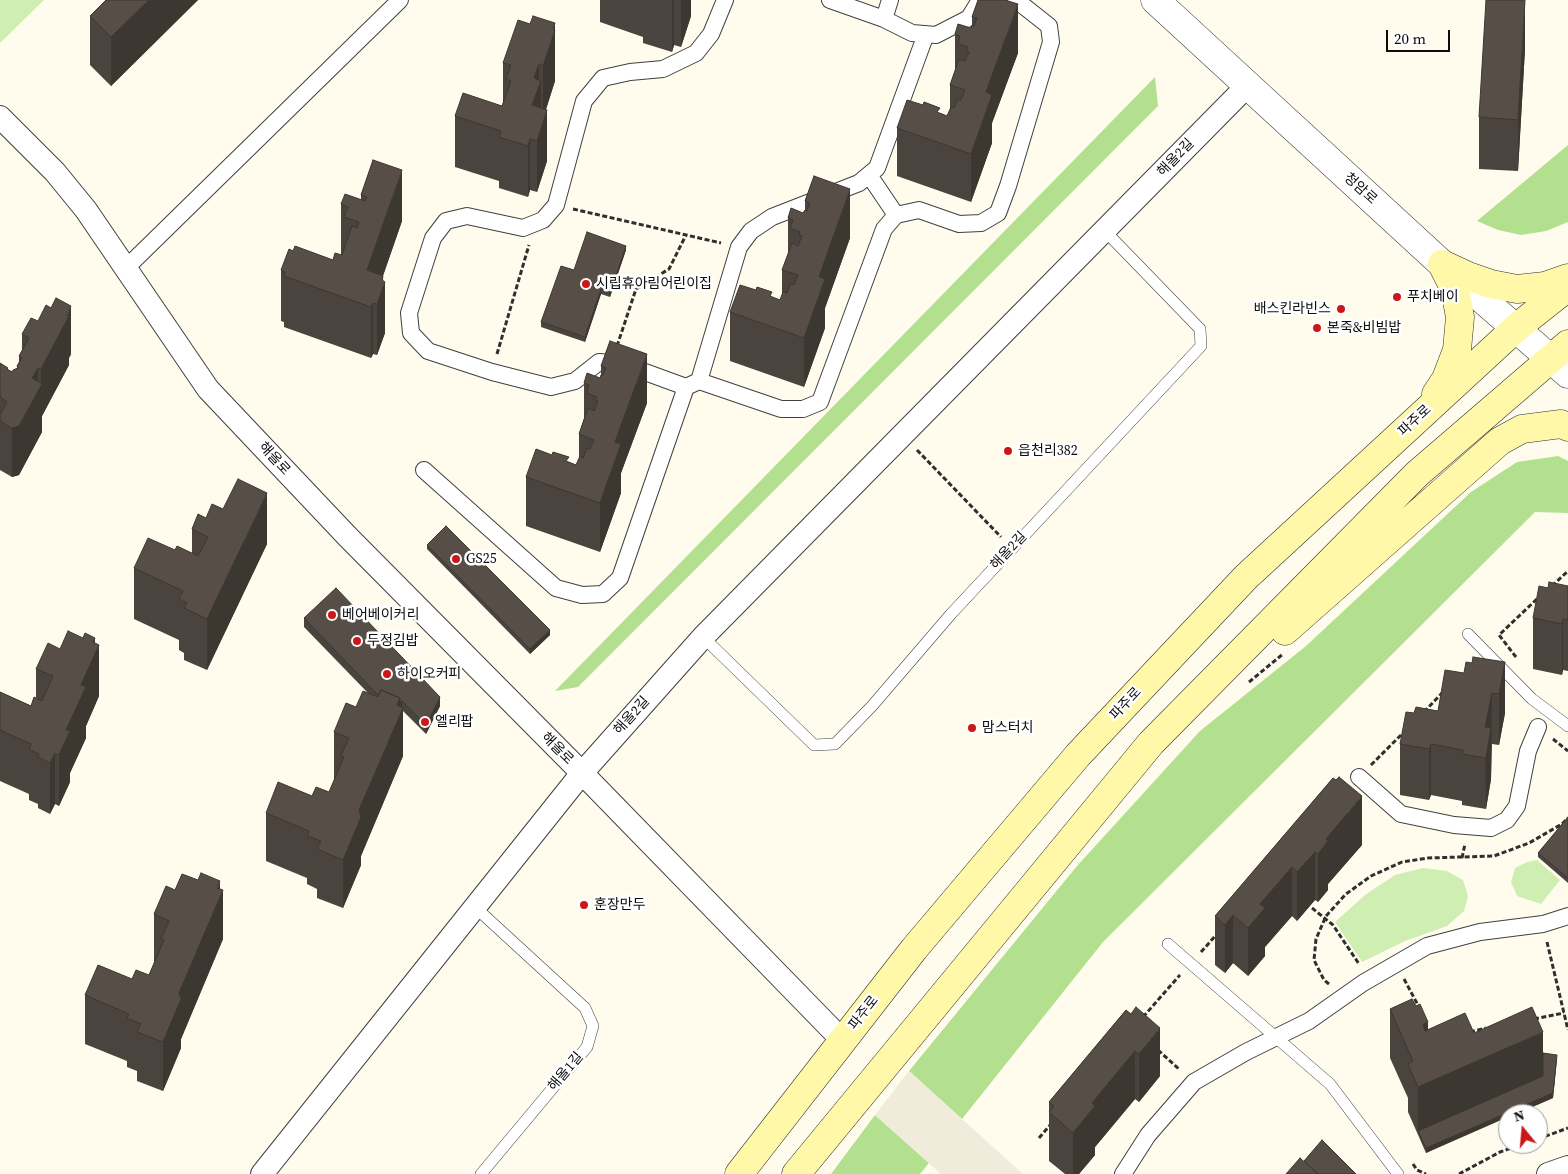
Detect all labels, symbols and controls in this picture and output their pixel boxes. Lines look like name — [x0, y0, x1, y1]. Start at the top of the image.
scale bar — [1388, 20, 1452, 52]
text: 20 m — [1394, 28, 1426, 49]
street label: 해올2길 — [1154, 136, 1198, 180]
street label: 청암로 — [1340, 170, 1380, 208]
place label: 시립휴아림어린이집 — [596, 276, 712, 292]
marker: 시립휴아림어린이집 — [580, 278, 592, 290]
place label: 푸치베이 — [1407, 289, 1459, 305]
marker: 푸치베이 — [1391, 291, 1403, 303]
place label: 배스킨라빈스 — [1254, 301, 1331, 317]
marker: 배스킨라빈스 — [1335, 303, 1347, 315]
place label: 본죽&비빔밥 — [1327, 320, 1401, 336]
marker: 본죽&비빔밥 — [1311, 322, 1323, 334]
street label: 파주로 — [1395, 402, 1435, 440]
street label: 해올로 — [255, 439, 293, 479]
place label: 읍천리382 — [1018, 443, 1078, 459]
marker: 읍천리382 — [1002, 445, 1014, 457]
street label: 해올2길 — [987, 529, 1031, 573]
place label: GS25 — [466, 551, 497, 567]
marker: GS25 — [450, 553, 462, 565]
place label: 베어베이커리 — [342, 607, 419, 623]
marker: 베어베이커리 — [326, 609, 338, 621]
place label: 두정김밥 — [367, 633, 419, 649]
marker: 두정김밥 — [351, 635, 363, 647]
place label: 하이오커피 — [397, 666, 461, 682]
marker: 하이오커피 — [381, 668, 393, 680]
street label: 파주로 — [1107, 684, 1145, 724]
street label: 해올2길 — [610, 693, 654, 739]
place label: 엘리팝 — [435, 714, 474, 730]
marker: 엘리팝 — [419, 716, 431, 728]
place label: 맘스터치 — [982, 720, 1034, 736]
marker: 맘스터치 — [966, 722, 978, 734]
street label: 해올로 — [537, 729, 577, 769]
place label: 훈장만두 — [594, 897, 646, 913]
marker: 훈장만두 — [578, 899, 590, 911]
street label: 파주로 — [845, 993, 883, 1033]
street label: 해올1길 — [545, 1049, 587, 1095]
north arrow — [1498, 1104, 1548, 1154]
text: N — [1511, 1105, 1527, 1127]

